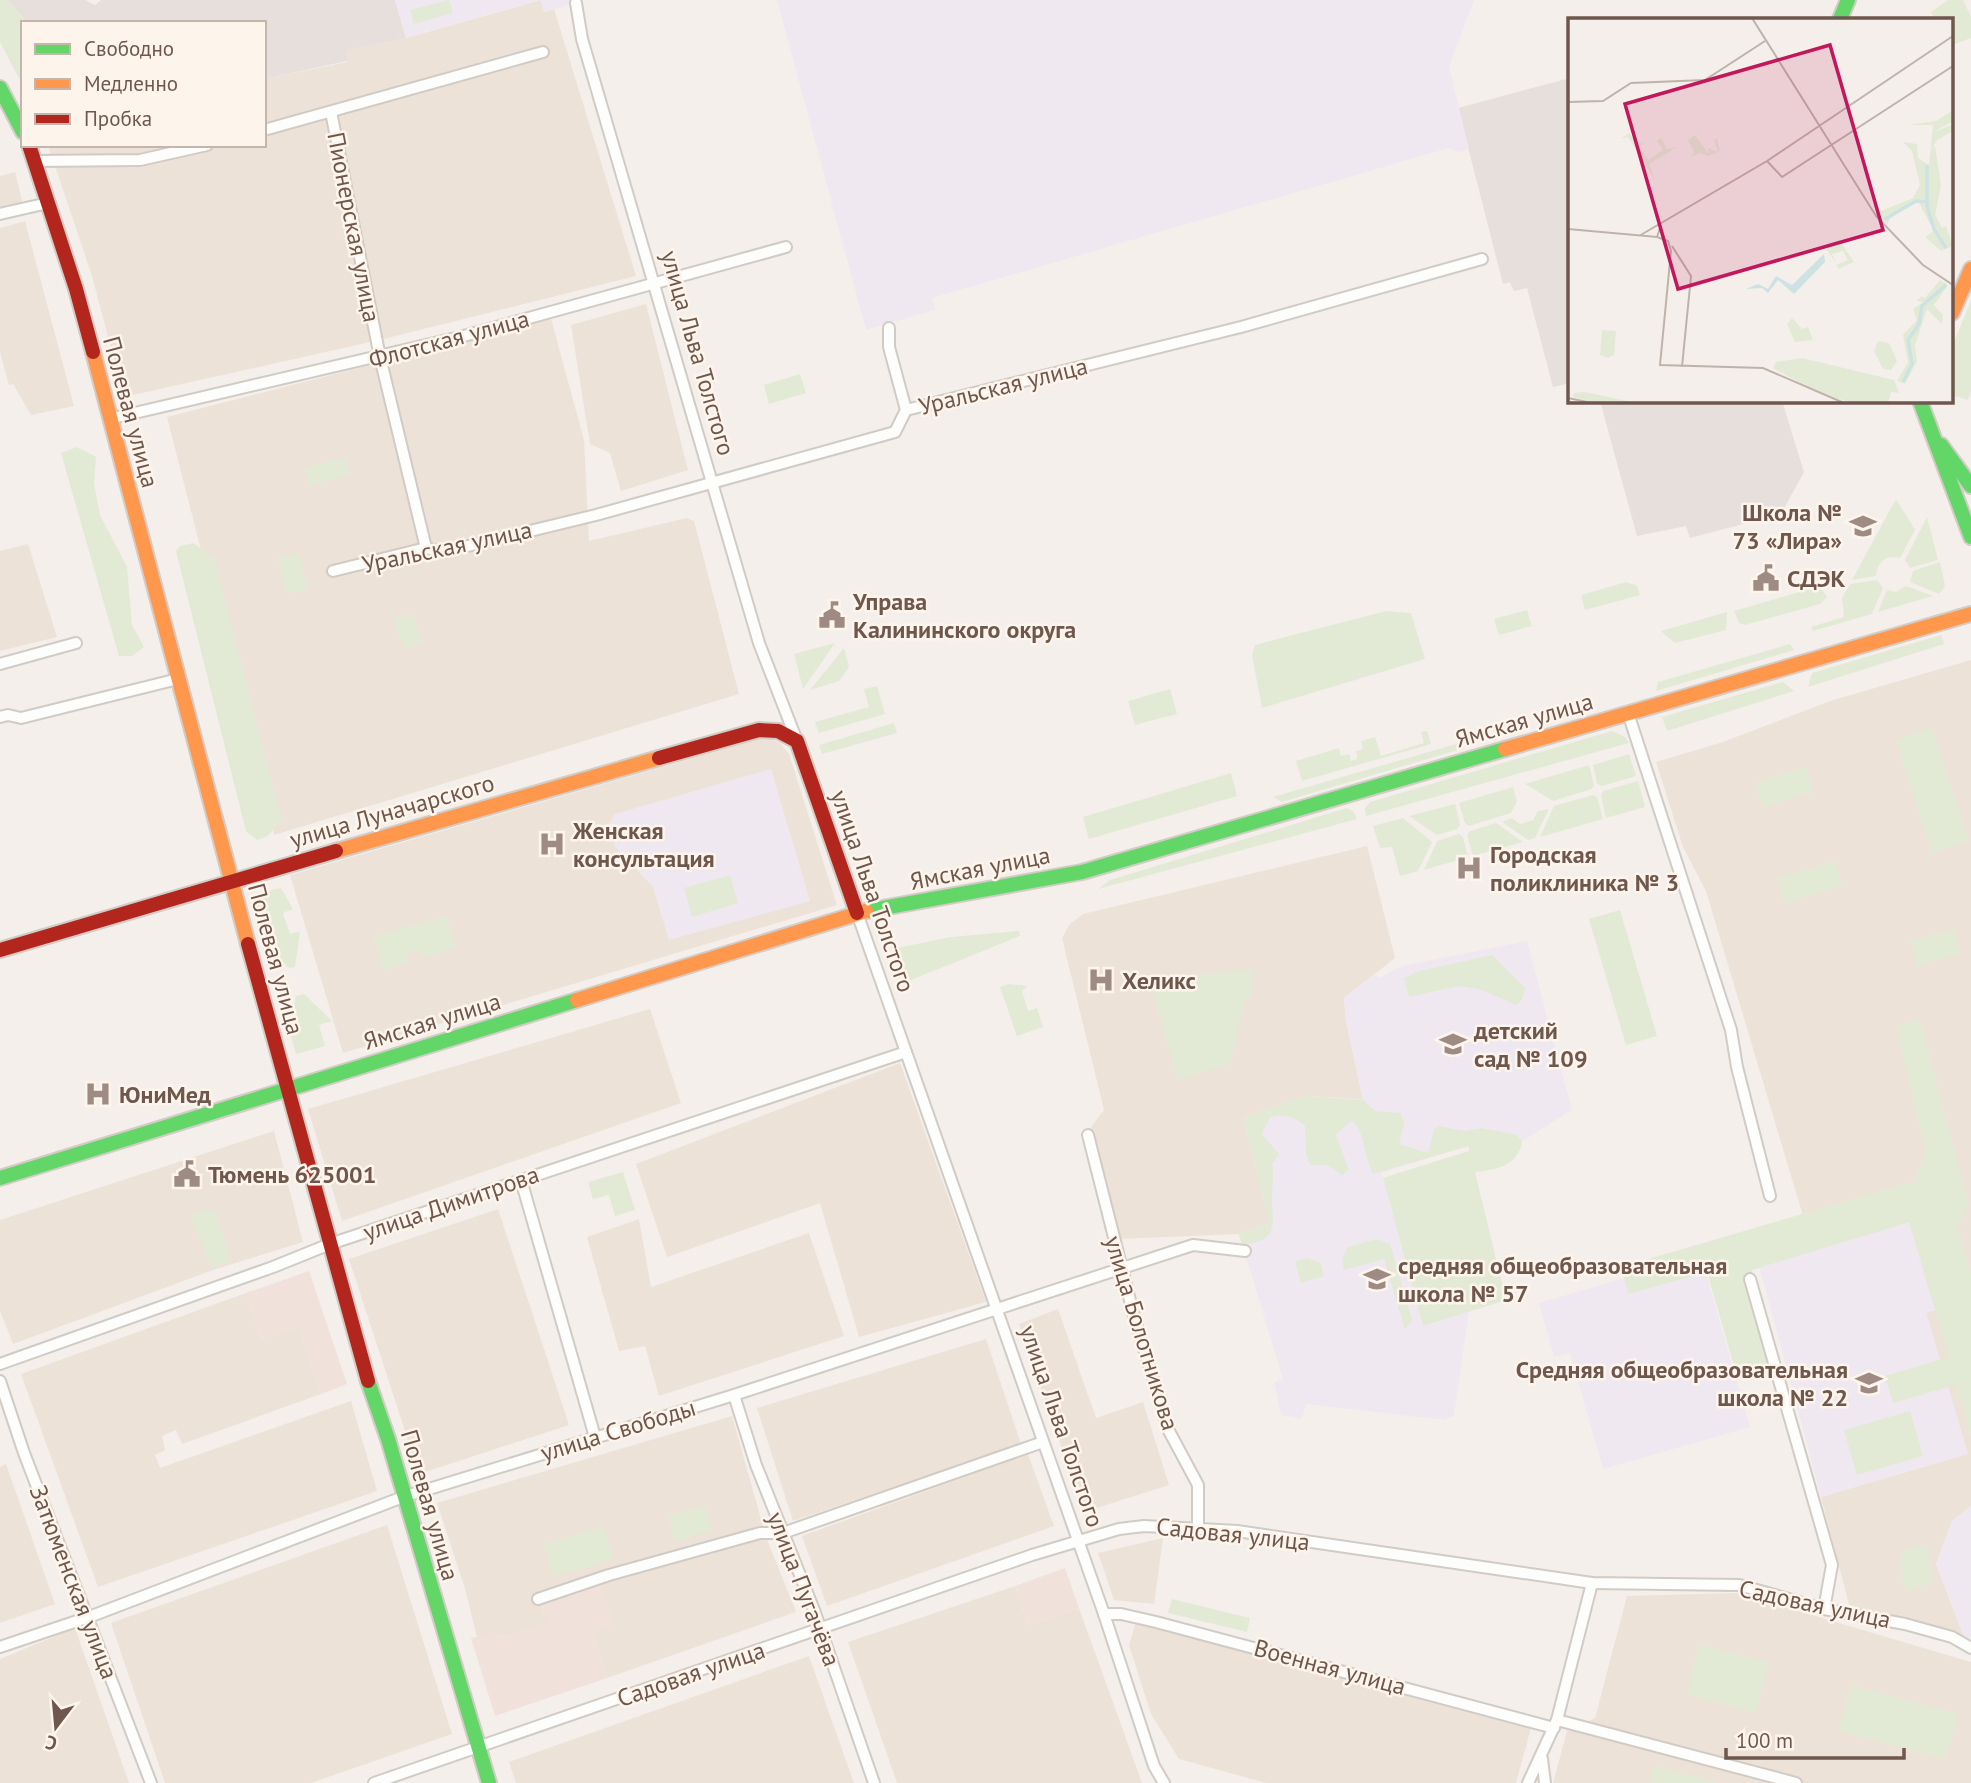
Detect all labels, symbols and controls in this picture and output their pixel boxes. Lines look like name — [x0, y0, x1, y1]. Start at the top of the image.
inset map — [1568, 18, 1954, 402]
legend — [21, 21, 266, 147]
text: Свободно — [84, 35, 174, 62]
text: Медленно — [84, 70, 178, 97]
text: Пробка — [84, 105, 152, 132]
street label: Пионерская улица — [320, 129, 388, 325]
street label: улица Льва Толстого — [654, 247, 742, 459]
street label: Флотская улица — [365, 303, 533, 375]
street label: Полевая улица — [96, 333, 166, 491]
street label: Уральская улица — [915, 350, 1091, 422]
place label: Школа № 73 «Лира» — [1732, 497, 1842, 556]
school or university icon: Школа № 73 «Лира» — [1848, 511, 1878, 541]
street label: Уральская улица — [359, 514, 535, 580]
public building icon: СДЭК — [1751, 563, 1781, 593]
place label: СДЭК — [1787, 563, 1846, 594]
place label: Управа Калининского округа — [852, 586, 1076, 645]
public building icon: Управа Калининского округа — [817, 600, 847, 630]
street label: Ямская улица — [1451, 685, 1597, 755]
street label: улица Луначарского — [286, 767, 498, 855]
street label: улица Льва Толстого — [824, 786, 922, 996]
place label: Женская консультация — [572, 815, 715, 874]
hospital icon: Женская консультация — [537, 829, 567, 859]
street label: Ямская улица — [907, 839, 1053, 897]
place label: Городская поликлиника № 3 — [1490, 839, 1679, 898]
hospital icon: Городская поликлиника № 3 — [1454, 853, 1484, 883]
street label: Полевая улица — [241, 880, 311, 1038]
hospital icon: Хеликс — [1086, 965, 1116, 995]
place label: Хеликс — [1122, 965, 1196, 996]
street label: Ямская улица — [359, 985, 505, 1057]
place label: детский сад № 109 — [1473, 1015, 1588, 1074]
school or university icon: детский сад № 109 — [1438, 1029, 1468, 1059]
hospital icon: ЮниМед — [83, 1079, 113, 1109]
place label: ЮниМед — [119, 1079, 212, 1110]
street label: улица Димитрова — [359, 1158, 543, 1248]
public building icon: Тюмень 625001 — [172, 1159, 202, 1189]
place label: Тюмень 625001 — [208, 1159, 376, 1190]
street label: улица Болотникова — [1098, 1232, 1186, 1434]
place label: средняя общеобразовательная школа № 57 — [1398, 1250, 1727, 1309]
school or university icon: средняя общеобразовательная школа № 57 — [1362, 1264, 1392, 1294]
street label: улица Льва Толстого — [1013, 1321, 1111, 1531]
place label: Средняя общеобразовательная школа № 22 — [1516, 1354, 1848, 1413]
school or university icon: Средняя общеобразовательная школа № 22 — [1854, 1368, 1884, 1398]
street label: улица Свободы — [537, 1392, 699, 1468]
street label: Полевая улица — [394, 1426, 466, 1584]
street label: Затюменская улица — [23, 1481, 125, 1683]
street label: улица Пугачёва — [760, 1507, 848, 1671]
street label: Садовая улица — [1155, 1511, 1311, 1557]
street label: Садовая улица — [1736, 1573, 1894, 1635]
street label: Военная улица — [1251, 1632, 1409, 1702]
street label: Садовая улица — [613, 1634, 769, 1714]
north arrow — [21, 1692, 91, 1762]
scale bar — [1726, 1716, 1904, 1760]
text: 100 m — [1736, 1727, 1793, 1754]
text: С — [43, 1730, 60, 1756]

